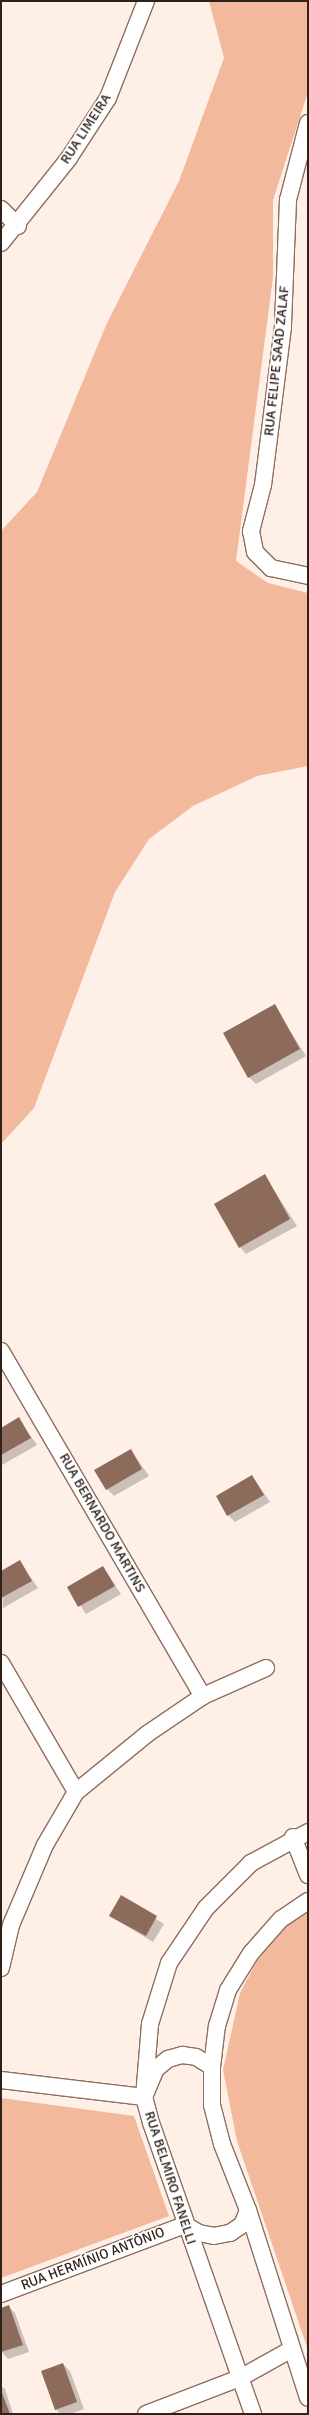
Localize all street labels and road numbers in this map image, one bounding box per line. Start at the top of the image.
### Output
street label: RUA LIMEIRA [57,91,115,167]
street label: RUA FELIPE SAAD ZALAF [261,285,293,437]
street label: RUA BERNARDO MARTINS [55,1450,149,1596]
street label: RUA BELMIRO FANELLI [140,2109,200,2247]
street label: RUA HERMÍNIO ANTÔNIO [19,2224,167,2294]

